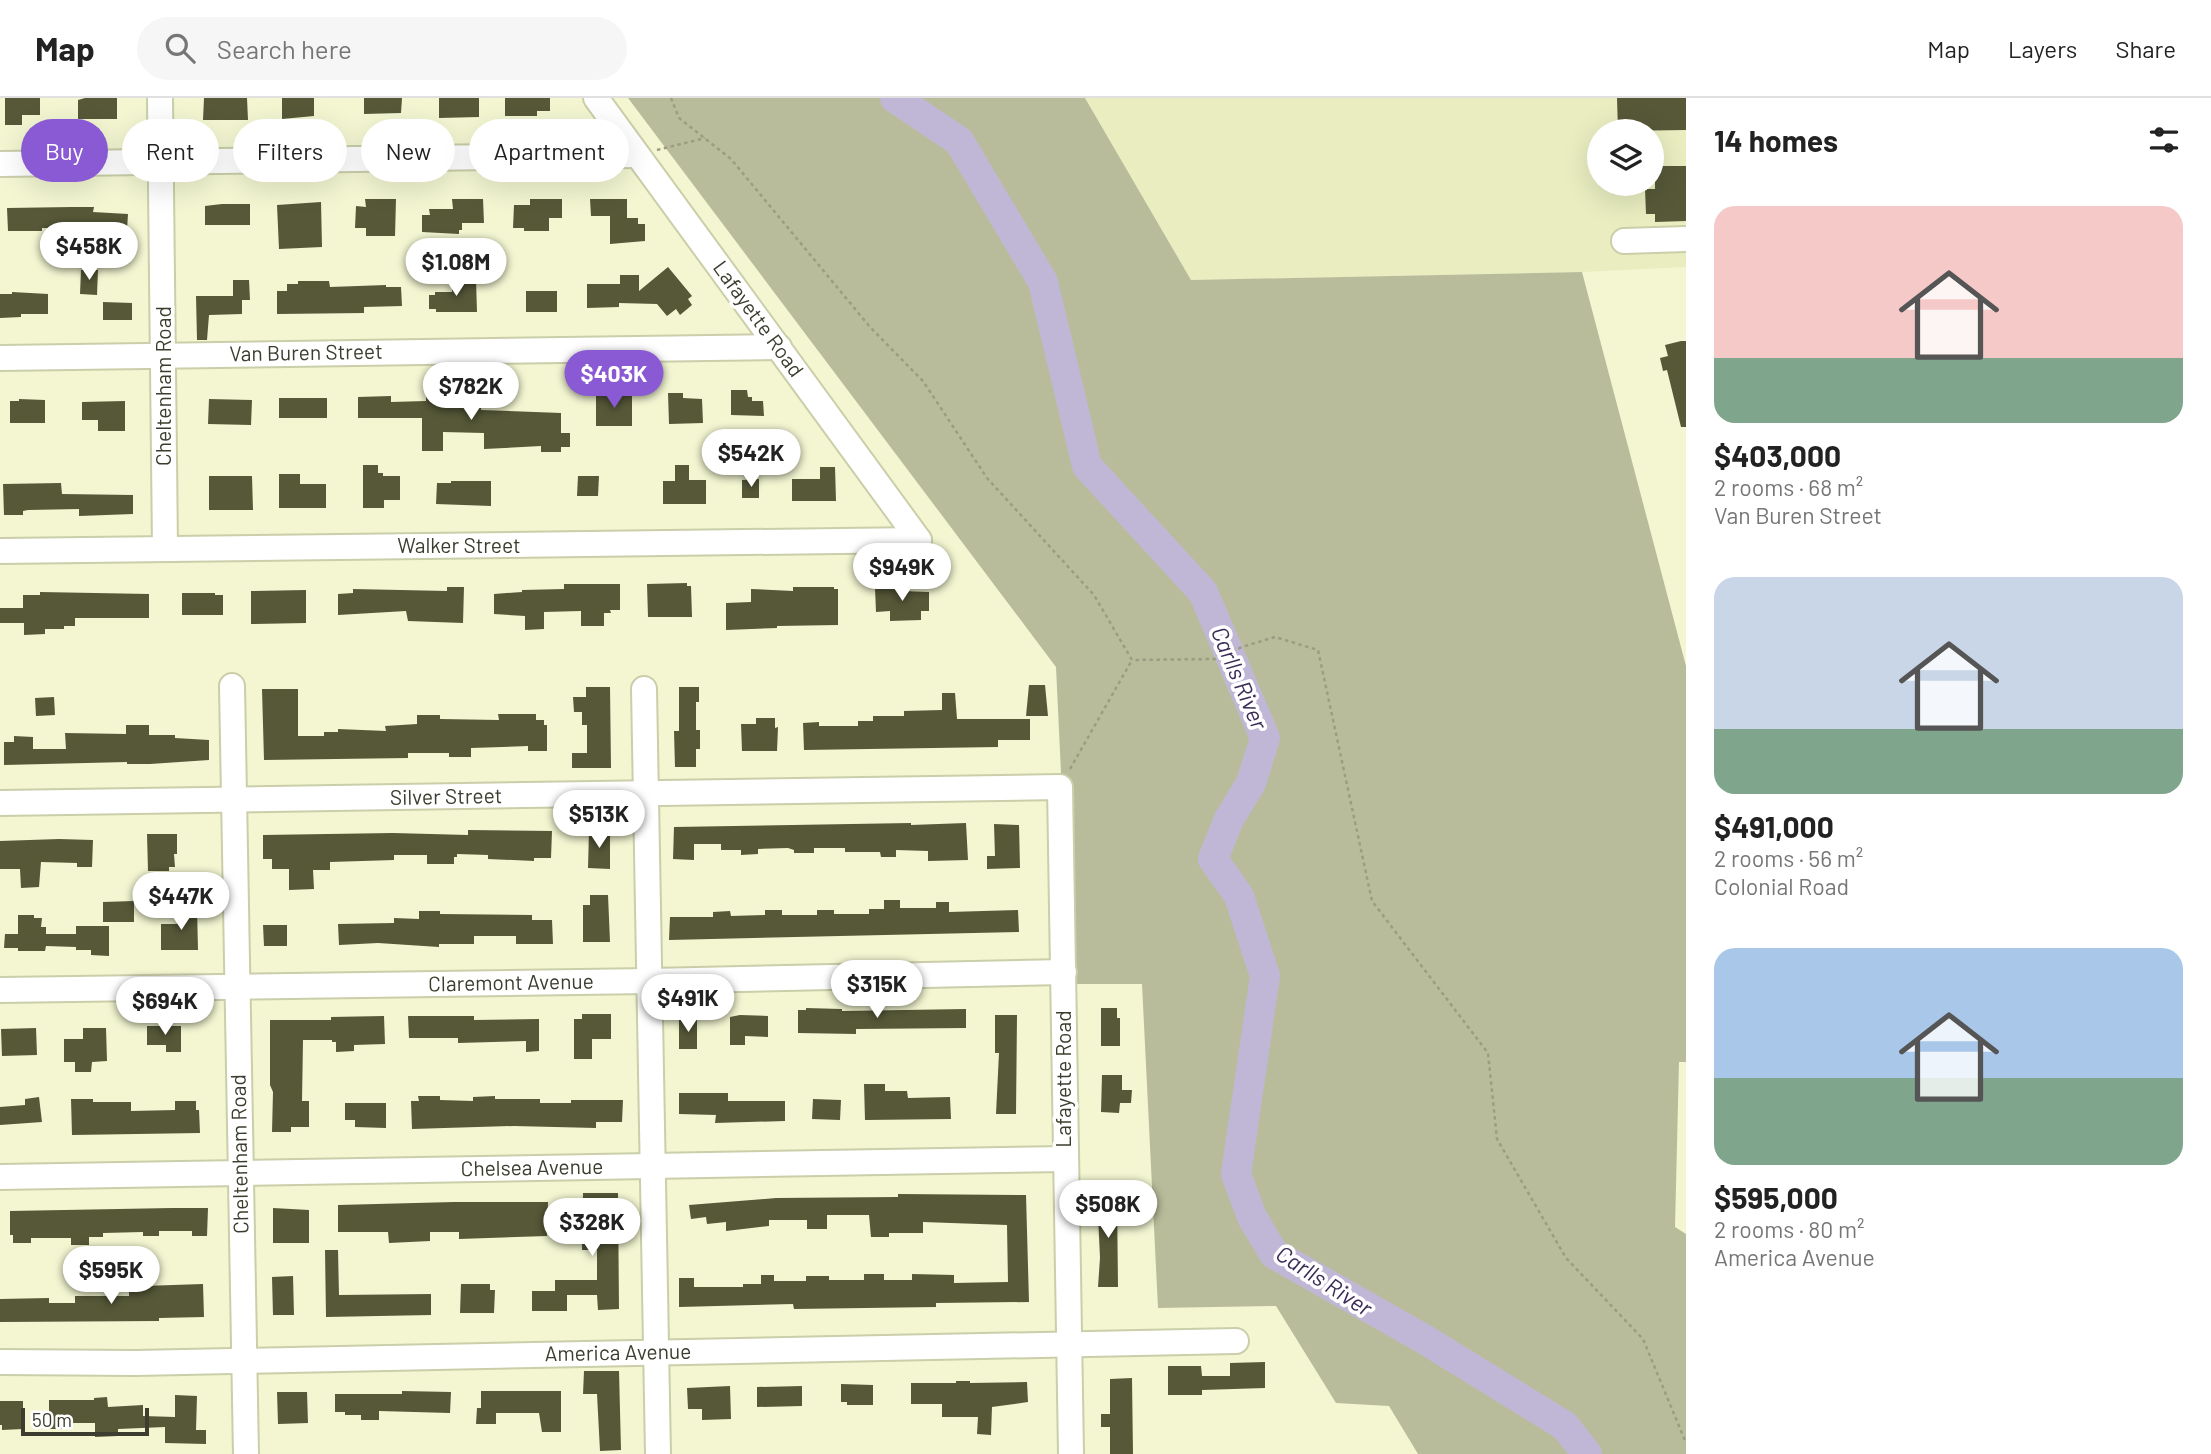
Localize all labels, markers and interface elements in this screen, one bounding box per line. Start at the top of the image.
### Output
search box [137,17,627,80]
text: Map [35,28,95,68]
icon: search [161,29,199,67]
text: Search here [217,33,352,64]
text: Map [1927,34,1970,63]
text: Layers [2008,34,2077,63]
text: Share [2115,34,2176,63]
chip: Buy [21,119,108,182]
chip: Rent [122,119,219,182]
chip: Filters [233,119,347,182]
chip: New [361,119,455,182]
chip: Apartment [469,119,629,182]
map controls [1587,119,1664,196]
button: layers [1587,119,1664,196]
icon: filters [2145,121,2183,159]
text: 14 homes [1714,122,1838,158]
pin: $458K [40,222,138,282]
text: $458K [56,231,122,259]
pin: $1.08M [399,238,513,298]
text: $1.08M [422,247,490,275]
icon: home [1886,252,2012,378]
street label: Lafayette Road [709,255,810,381]
street label: Cheltenham Road [150,306,175,466]
street label: Van Buren Street [229,338,383,365]
pin: $403K [565,350,663,410]
text: $403K [581,359,648,387]
pin: $782K [422,362,520,422]
text: $782K [439,371,503,399]
pin: $542K [702,430,800,489]
text: $403,000 [1714,437,1841,473]
text: $542K [718,438,784,466]
text: 2 rooms · 68 m² [1714,473,1863,501]
text: Van Buren Street [1714,501,1882,529]
street label: Walker Street [397,532,521,557]
pin: $949K [853,544,951,603]
text: $949K [869,552,935,580]
water label: Carlls River [1206,622,1274,734]
icon: home [1886,623,2012,749]
street label: Silver Street [390,782,502,809]
pin: $513K [550,790,648,850]
text: $513K [569,799,629,827]
text: $491,000 [1714,808,1834,844]
text: 2 rooms · 56 m² [1714,844,1863,872]
pin: $447K [132,872,230,932]
text: Colonial Road [1714,872,1849,900]
text: $447K [148,881,214,909]
pin: $315K [828,960,926,1020]
street label: Claremont Avenue [428,968,594,995]
text: $315K [847,969,907,997]
pin: $491K [639,974,737,1034]
pin: $694K [116,978,214,1037]
text: $491K [657,983,719,1011]
text: $694K [132,986,198,1014]
icon: home [1886,994,2012,1120]
street label: Lafayette Road [1050,1010,1075,1148]
street label: Cheltenham Road [225,1074,252,1234]
street label: Chelsea Avenue [460,1153,604,1180]
text: $595,000 [1714,1179,1838,1215]
pin: $508K [1059,1180,1157,1240]
text: $508K [1075,1189,1141,1217]
pin: $328K [543,1198,641,1258]
text: $328K [559,1207,625,1235]
text: 2 rooms · 80 m² [1714,1215,1864,1243]
water label: Carlls River [1271,1239,1378,1322]
text: America Avenue [1714,1243,1875,1271]
pin: $595K [62,1246,160,1306]
text: $595K [79,1255,143,1283]
street label: America Avenue [544,1338,692,1365]
scale bar [21,1405,149,1437]
text: 50 m [32,1408,72,1431]

